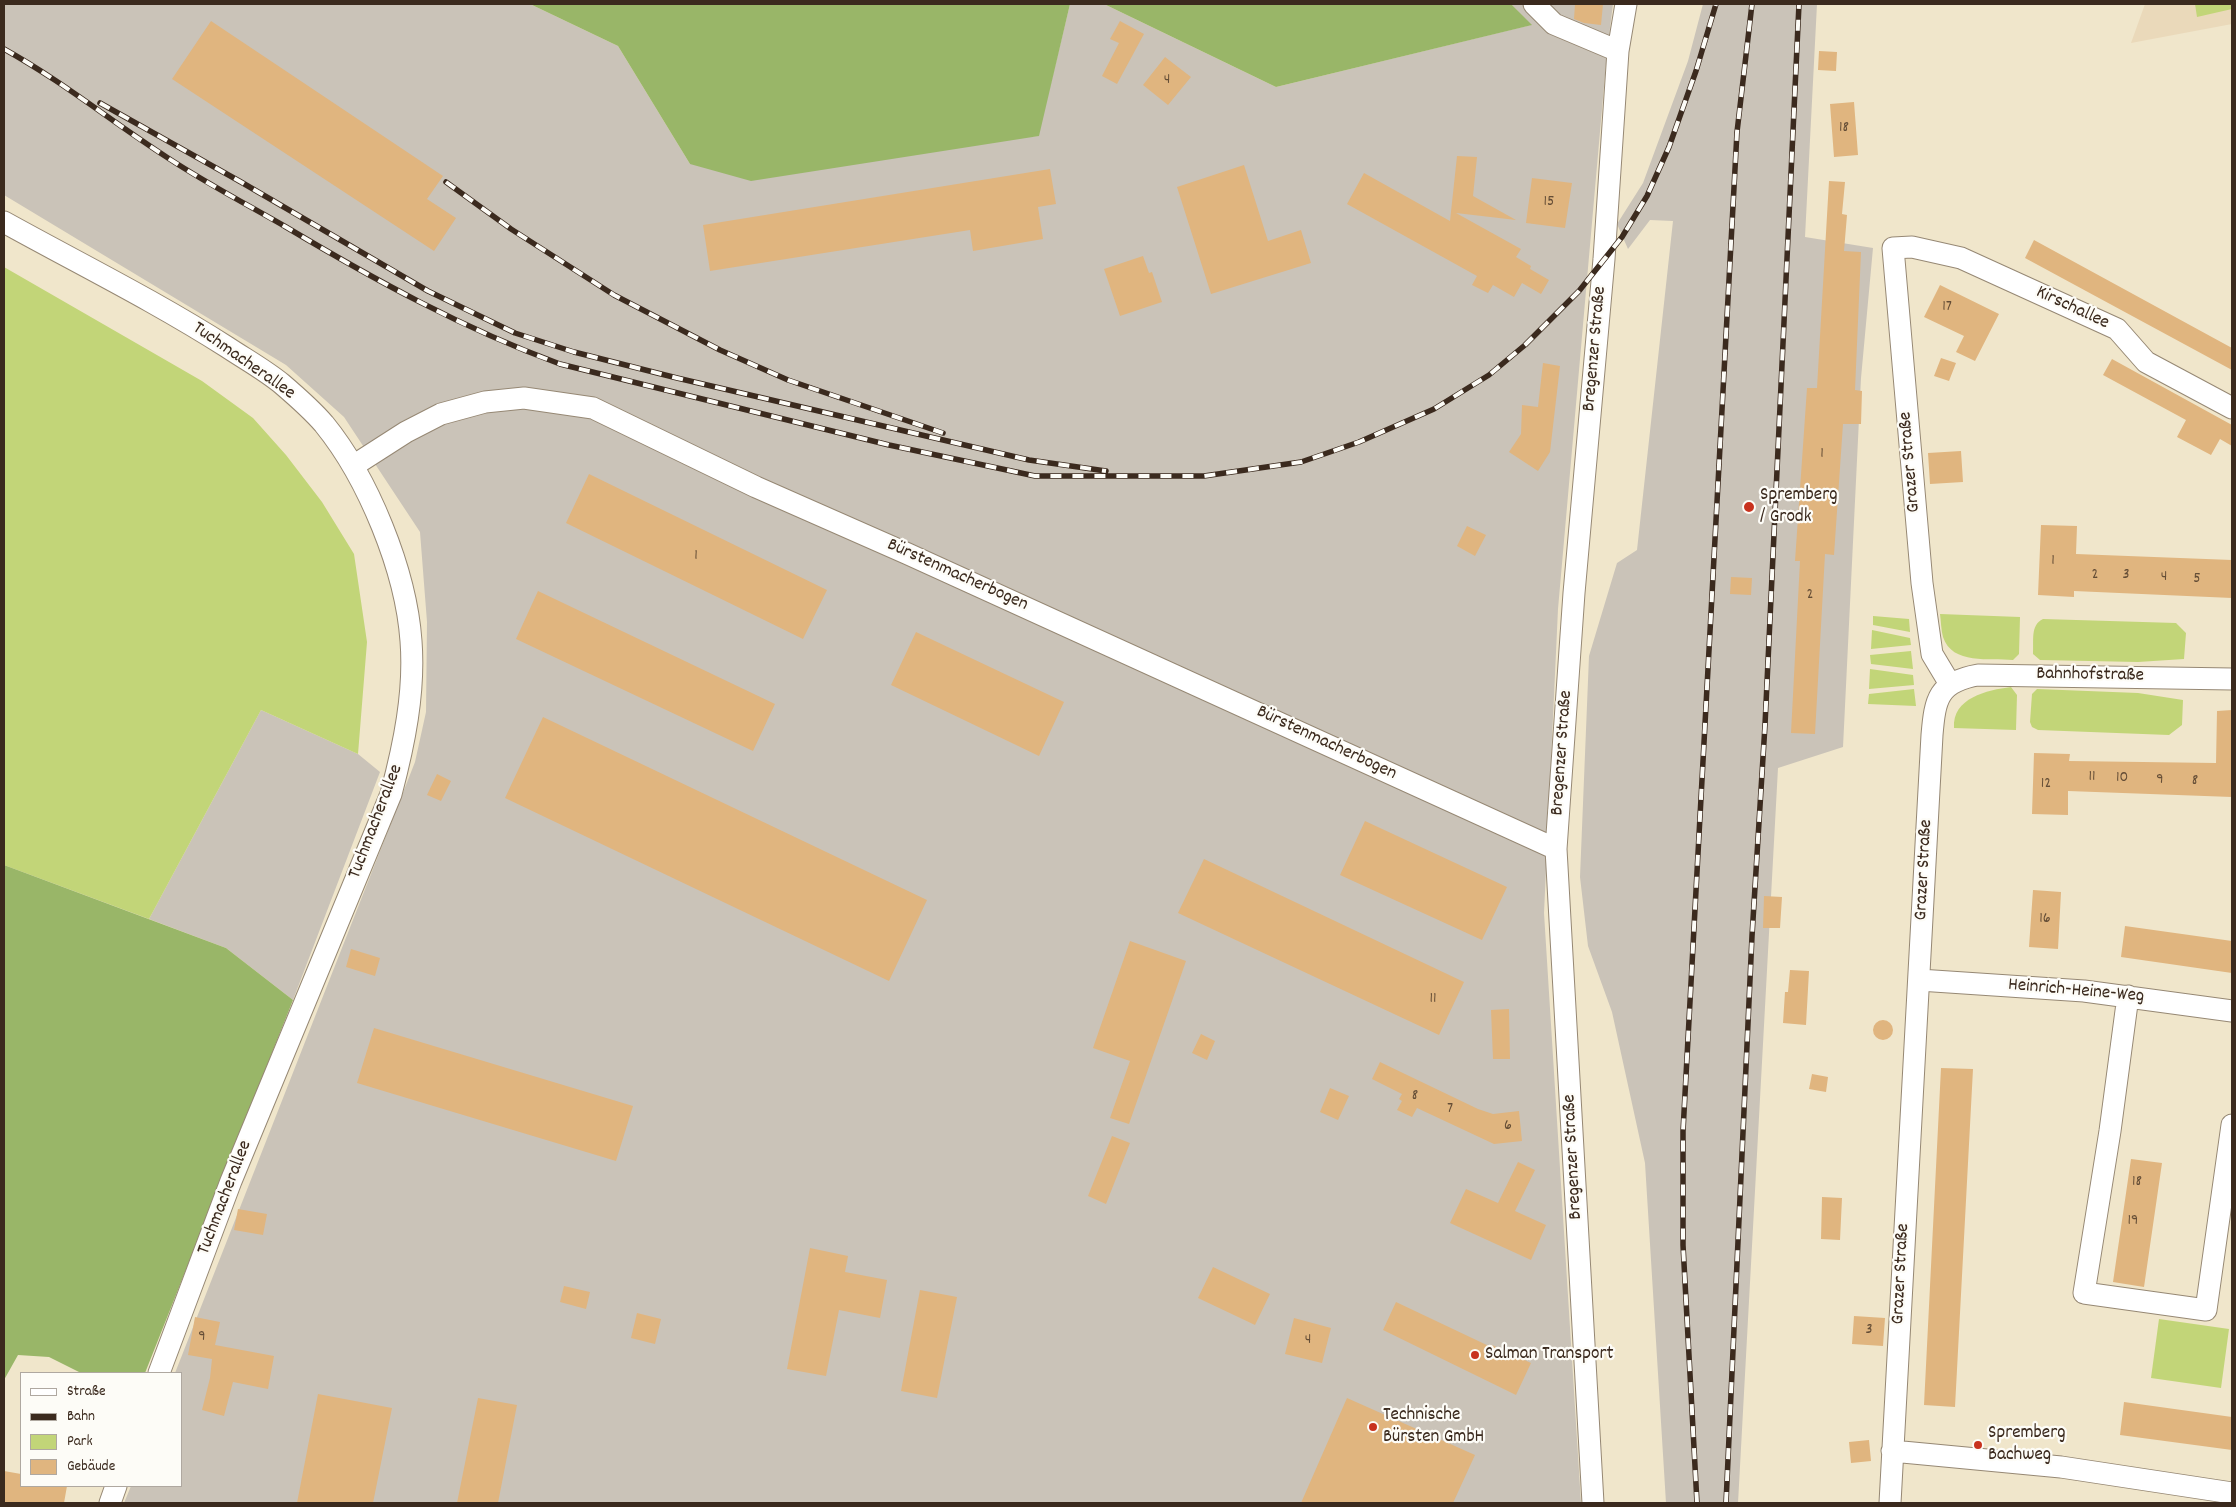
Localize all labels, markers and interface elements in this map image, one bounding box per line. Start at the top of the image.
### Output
house number: 4 [1164,71,1170,91]
house number: 18 [1839,119,1849,139]
house number: 15 [1544,193,1554,213]
street label: Kirschallee [2032,282,2112,336]
street label: Bregenzer Straße [1579,285,1613,413]
house number: 17 [1942,298,1952,318]
street label: Tuchmacherallee [187,318,299,406]
street label: Grazer Straße [1895,411,1927,513]
house number: 1 [1820,445,1824,465]
place label: Spremberg / Grodk [1760,485,1838,529]
marker: Spremberg / Grodk [1742,500,1756,514]
street label: Bürstenmacherbogen [883,535,1031,617]
house number: 1 [694,547,698,567]
house number: 1 [2051,552,2055,572]
house number: 2 [2092,566,2098,586]
house number: 3 [2122,566,2130,586]
house number: 4 [2161,568,2167,588]
house number: 5 [2193,570,2201,590]
house number: 2 [1807,586,1813,606]
street label: Bahnhofstraße [2036,664,2144,688]
street label: Bregenzer Straße [1547,690,1579,816]
street label: Bürstenmacherbogen [1252,701,1400,787]
street label: Tuchmacherallee [345,762,409,882]
house number: 11 [2088,768,2096,788]
house number: 10 [2116,769,2128,789]
house number: 9 [2156,771,2164,791]
house number: 8 [2192,772,2198,792]
house number: 12 [2041,775,2051,795]
street label: Grazer Straße [1911,819,1939,921]
house number: 16 [2039,910,2051,930]
street label: Heinrich-Heine-Weg [2007,975,2145,1009]
house number: 11 [1429,990,1437,1010]
house number: 8 [1412,1087,1418,1107]
street label: Bregenzer Straße [1559,1094,1589,1220]
house number: 7 [1447,1100,1453,1120]
house number: 6 [1504,1117,1512,1137]
street label: Tuchmacherallee [194,1138,258,1258]
house number: 18 [2132,1173,2142,1193]
house number: 19 [2128,1212,2138,1232]
street label: Grazer Straße [1888,1223,1916,1325]
house number: 3 [1865,1321,1873,1341]
house number: 9 [198,1328,206,1348]
house number: 4 [1305,1331,1311,1351]
place label: Salman Transport [1485,1344,1614,1366]
marker: Salman Transport [1469,1349,1481,1361]
legend [20,1372,182,1487]
text: Straße [67,1381,105,1403]
place label: Technische Bürsten GmbH [1383,1405,1484,1449]
text: Bahn [67,1406,95,1428]
marker: Technische Bürsten GmbH [1367,1421,1379,1433]
place label: Spremberg Bachweg [1988,1423,2066,1467]
text: Park [67,1431,93,1453]
marker: Spremberg Bachweg [1972,1439,1984,1451]
text: Gebäude [67,1456,115,1478]

